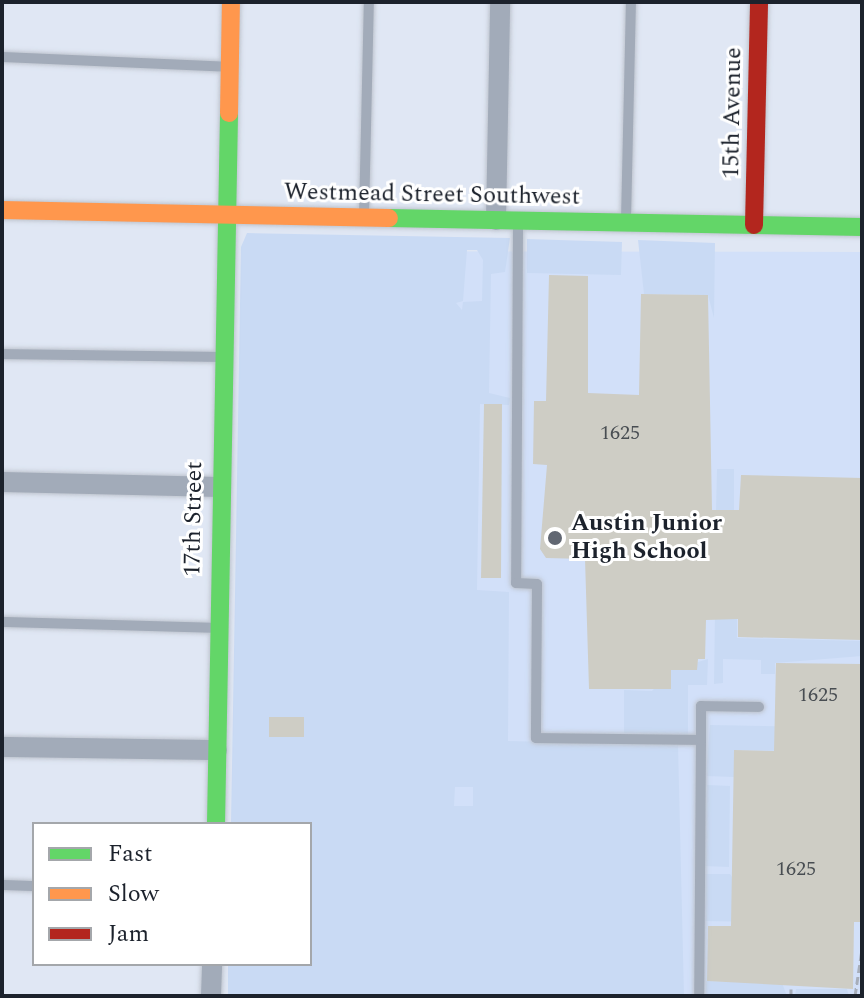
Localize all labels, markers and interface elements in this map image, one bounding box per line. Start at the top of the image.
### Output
street label: 15th Avenue [717,47,749,179]
street label: Westmead Street Southwest [284,178,580,212]
house number: 1625 [600,421,640,445]
street label: 17th Street [179,461,209,577]
place label: Austin Junior High School [571,510,722,566]
marker: Austin Junior High School [546,529,564,547]
house number: 1625 [798,683,838,707]
legend [32,822,312,966]
text: Fast [108,836,153,872]
house number: 1625 [776,857,816,881]
text: Slow [108,876,159,912]
text: Jam [108,916,149,952]

